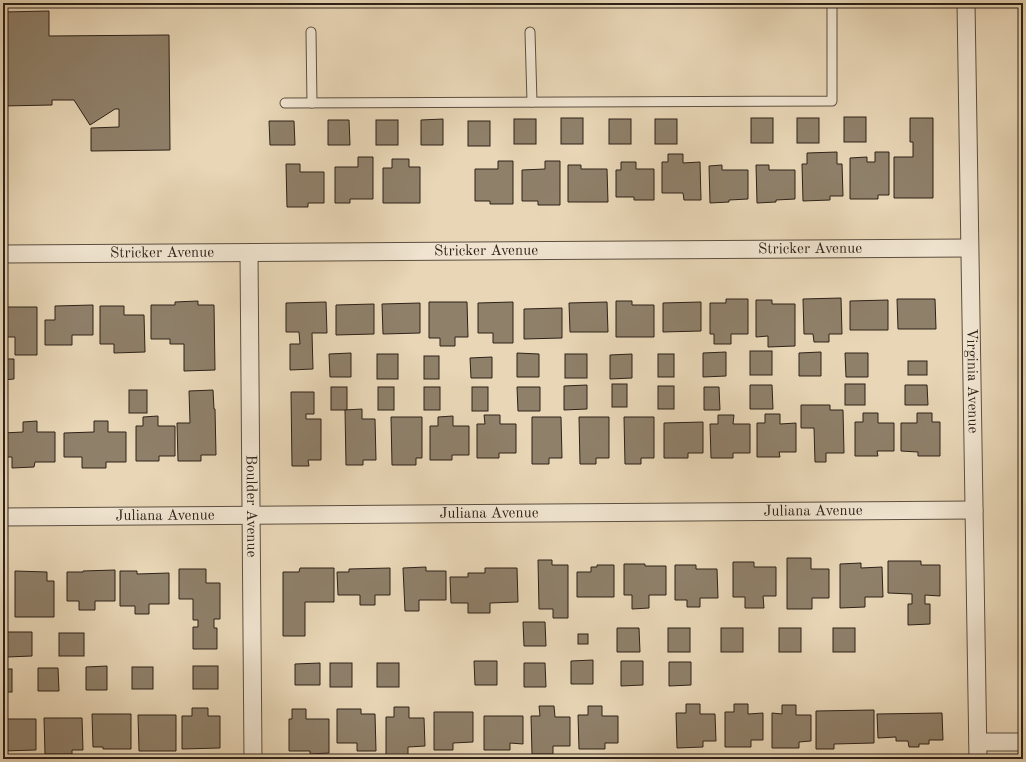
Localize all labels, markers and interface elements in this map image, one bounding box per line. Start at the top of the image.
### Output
street label: Stricker Avenue [758,241,862,257]
street label: Stricker Avenue [434,243,538,259]
street label: Stricker Avenue [110,245,214,261]
street label: Virginia Avenue [964,328,980,434]
street label: Boulder Avenue [243,455,259,557]
street label: Juliana Avenue [763,503,863,519]
street label: Juliana Avenue [439,506,539,521]
street label: Juliana Avenue [115,508,215,524]

